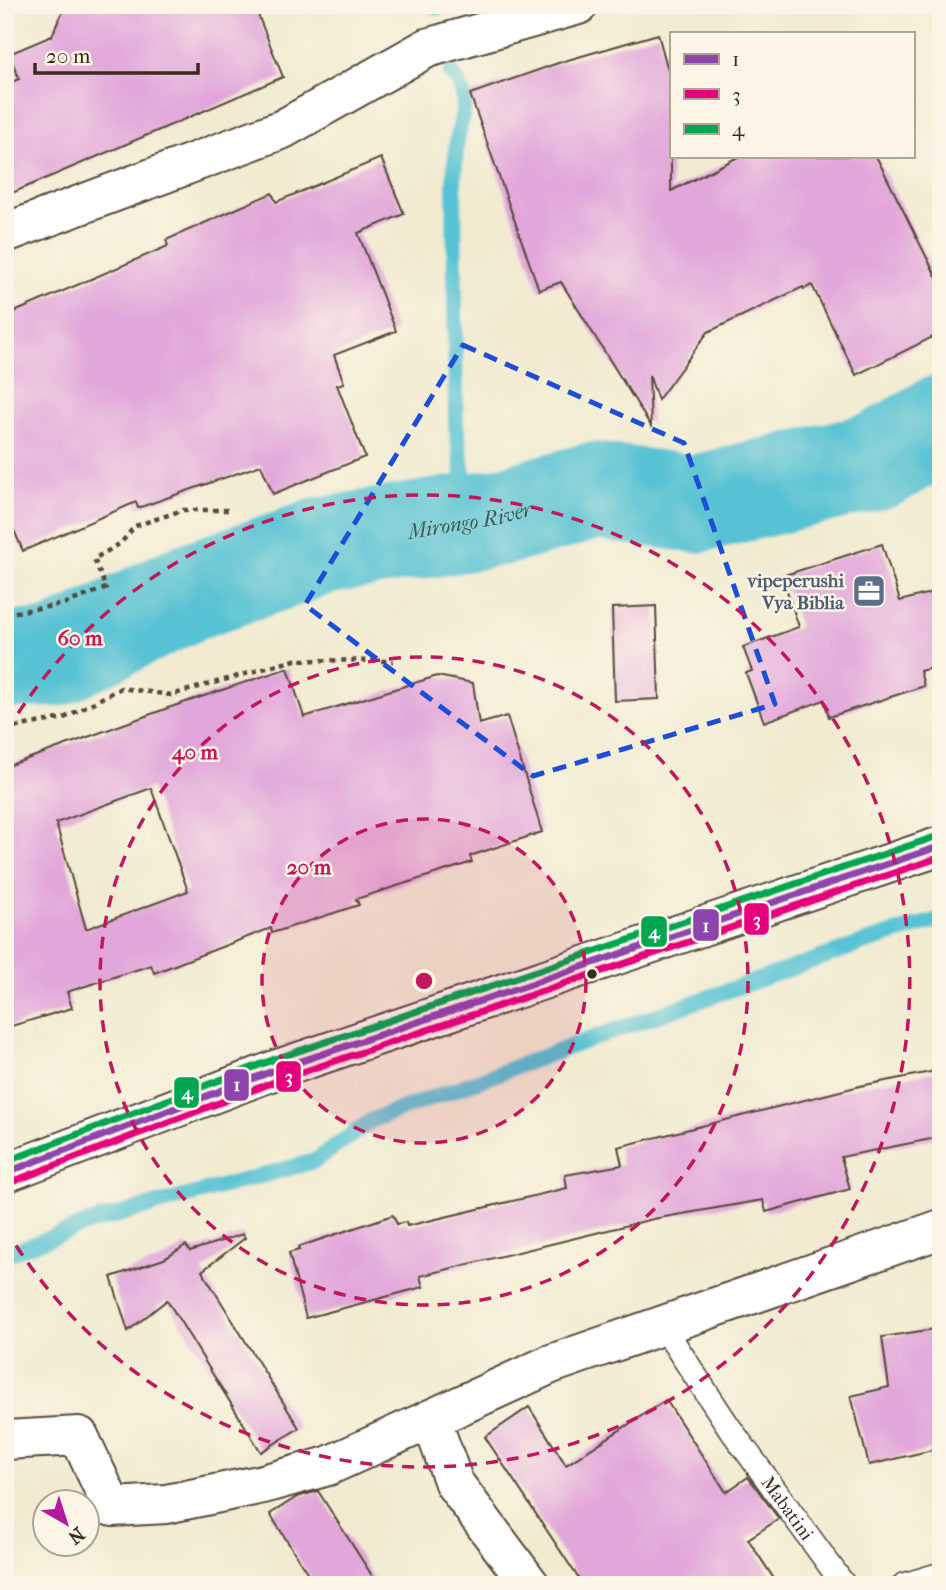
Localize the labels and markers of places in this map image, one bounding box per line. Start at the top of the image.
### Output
place label: vipeperushi Vya Biblia [746,570,845,614]
office icon: vipeperushi Vya Biblia [850,572,888,610]
unlabelled marker [585,967,599,981]
centre of rings [412,969,436,993]

